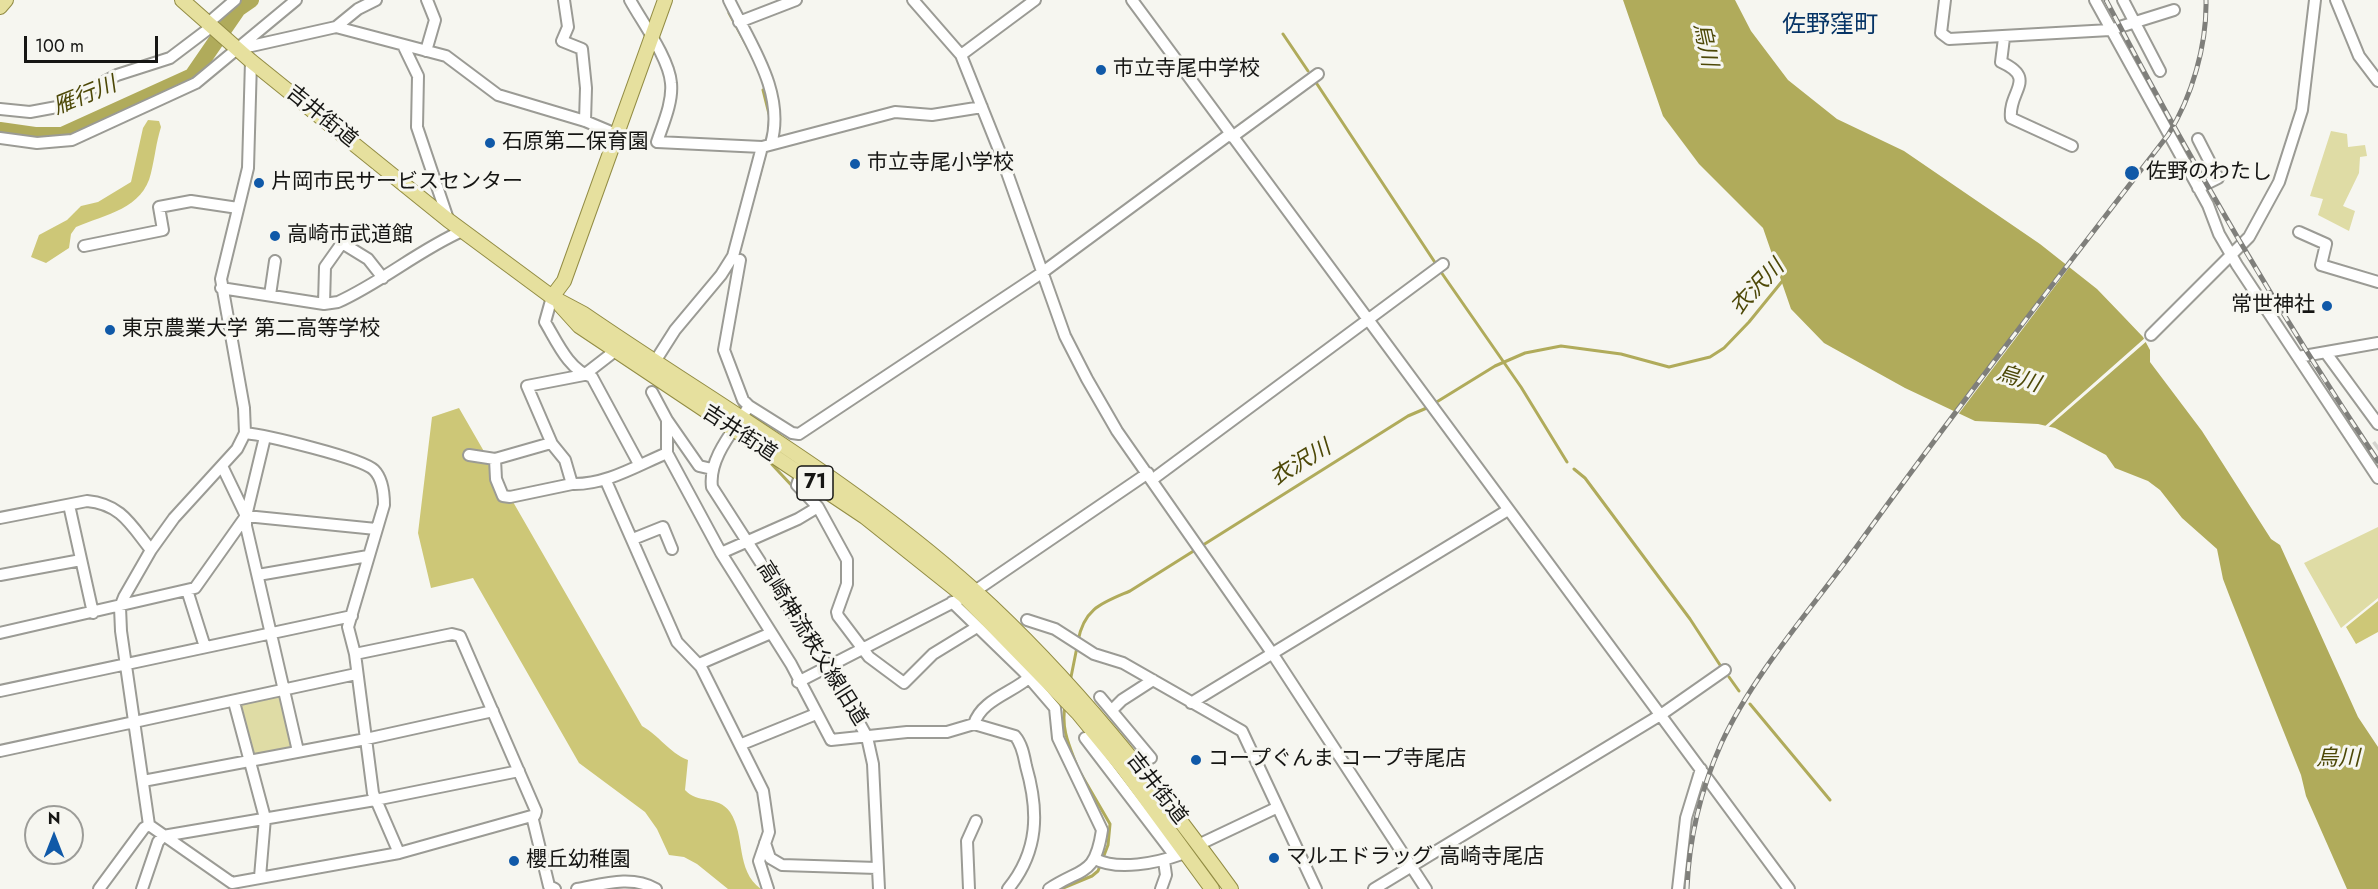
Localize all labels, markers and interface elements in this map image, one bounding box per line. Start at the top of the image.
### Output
district label: 佐野窪町 [1782,12,1878,40]
water label: 烏川 [1687,21,1721,69]
scale bar [27,24,160,62]
text: 100 m [35,33,84,59]
place label: 市立寺尾中学校 [1113,57,1260,83]
marker: 市立寺尾中学校 [1094,63,1108,77]
water label: 雁行川 [49,72,121,122]
street label: 吉井街道 [280,81,362,153]
place label: 石原第二保育園 [502,130,649,156]
marker: 石原第二保育園 [483,136,497,150]
place label: 市立寺尾小学校 [867,151,1014,177]
marker: 市立寺尾小学校 [848,157,862,171]
place label: 佐野のわたし [2146,160,2272,186]
marker: 佐野のわたし [2123,164,2141,182]
place label: 片岡市民サービスセンター [271,170,523,196]
marker: 片岡市民サービスセンター [252,176,266,190]
place label: 高崎市武道館 [287,223,413,249]
marker: 高崎市武道館 [268,229,282,243]
water label: 衣沢川 [1726,255,1790,321]
place label: 常世神社 [2231,293,2315,319]
marker: 常世神社 [2320,299,2334,313]
place label: 東京農業大学 第二高等学校 [122,317,380,343]
marker: 東京農業大学 第二高等学校 [103,323,117,337]
water label: 烏川 [1993,361,2043,399]
street label: 吉井街道 [697,401,781,467]
water label: 衣沢川 [1266,436,1336,492]
road number: 71 [797,466,833,500]
street label: 高崎神流秩父線旧道 [750,557,872,731]
place label: コープぐんま コープ寺尾店 [1208,747,1466,773]
water label: 烏川 [2316,747,2360,773]
street label: 吉井街道 [1120,748,1192,830]
marker: コープぐんま コープ寺尾店 [1189,753,1203,767]
north arrow [24,805,84,865]
text: N [48,807,60,830]
place label: マルエドラッグ 高崎寺尾店 [1286,845,1544,871]
place label: 櫻丘幼稚園 [526,848,631,874]
marker: マルエドラッグ 高崎寺尾店 [1267,851,1281,865]
marker: 櫻丘幼稚園 [507,854,521,868]

